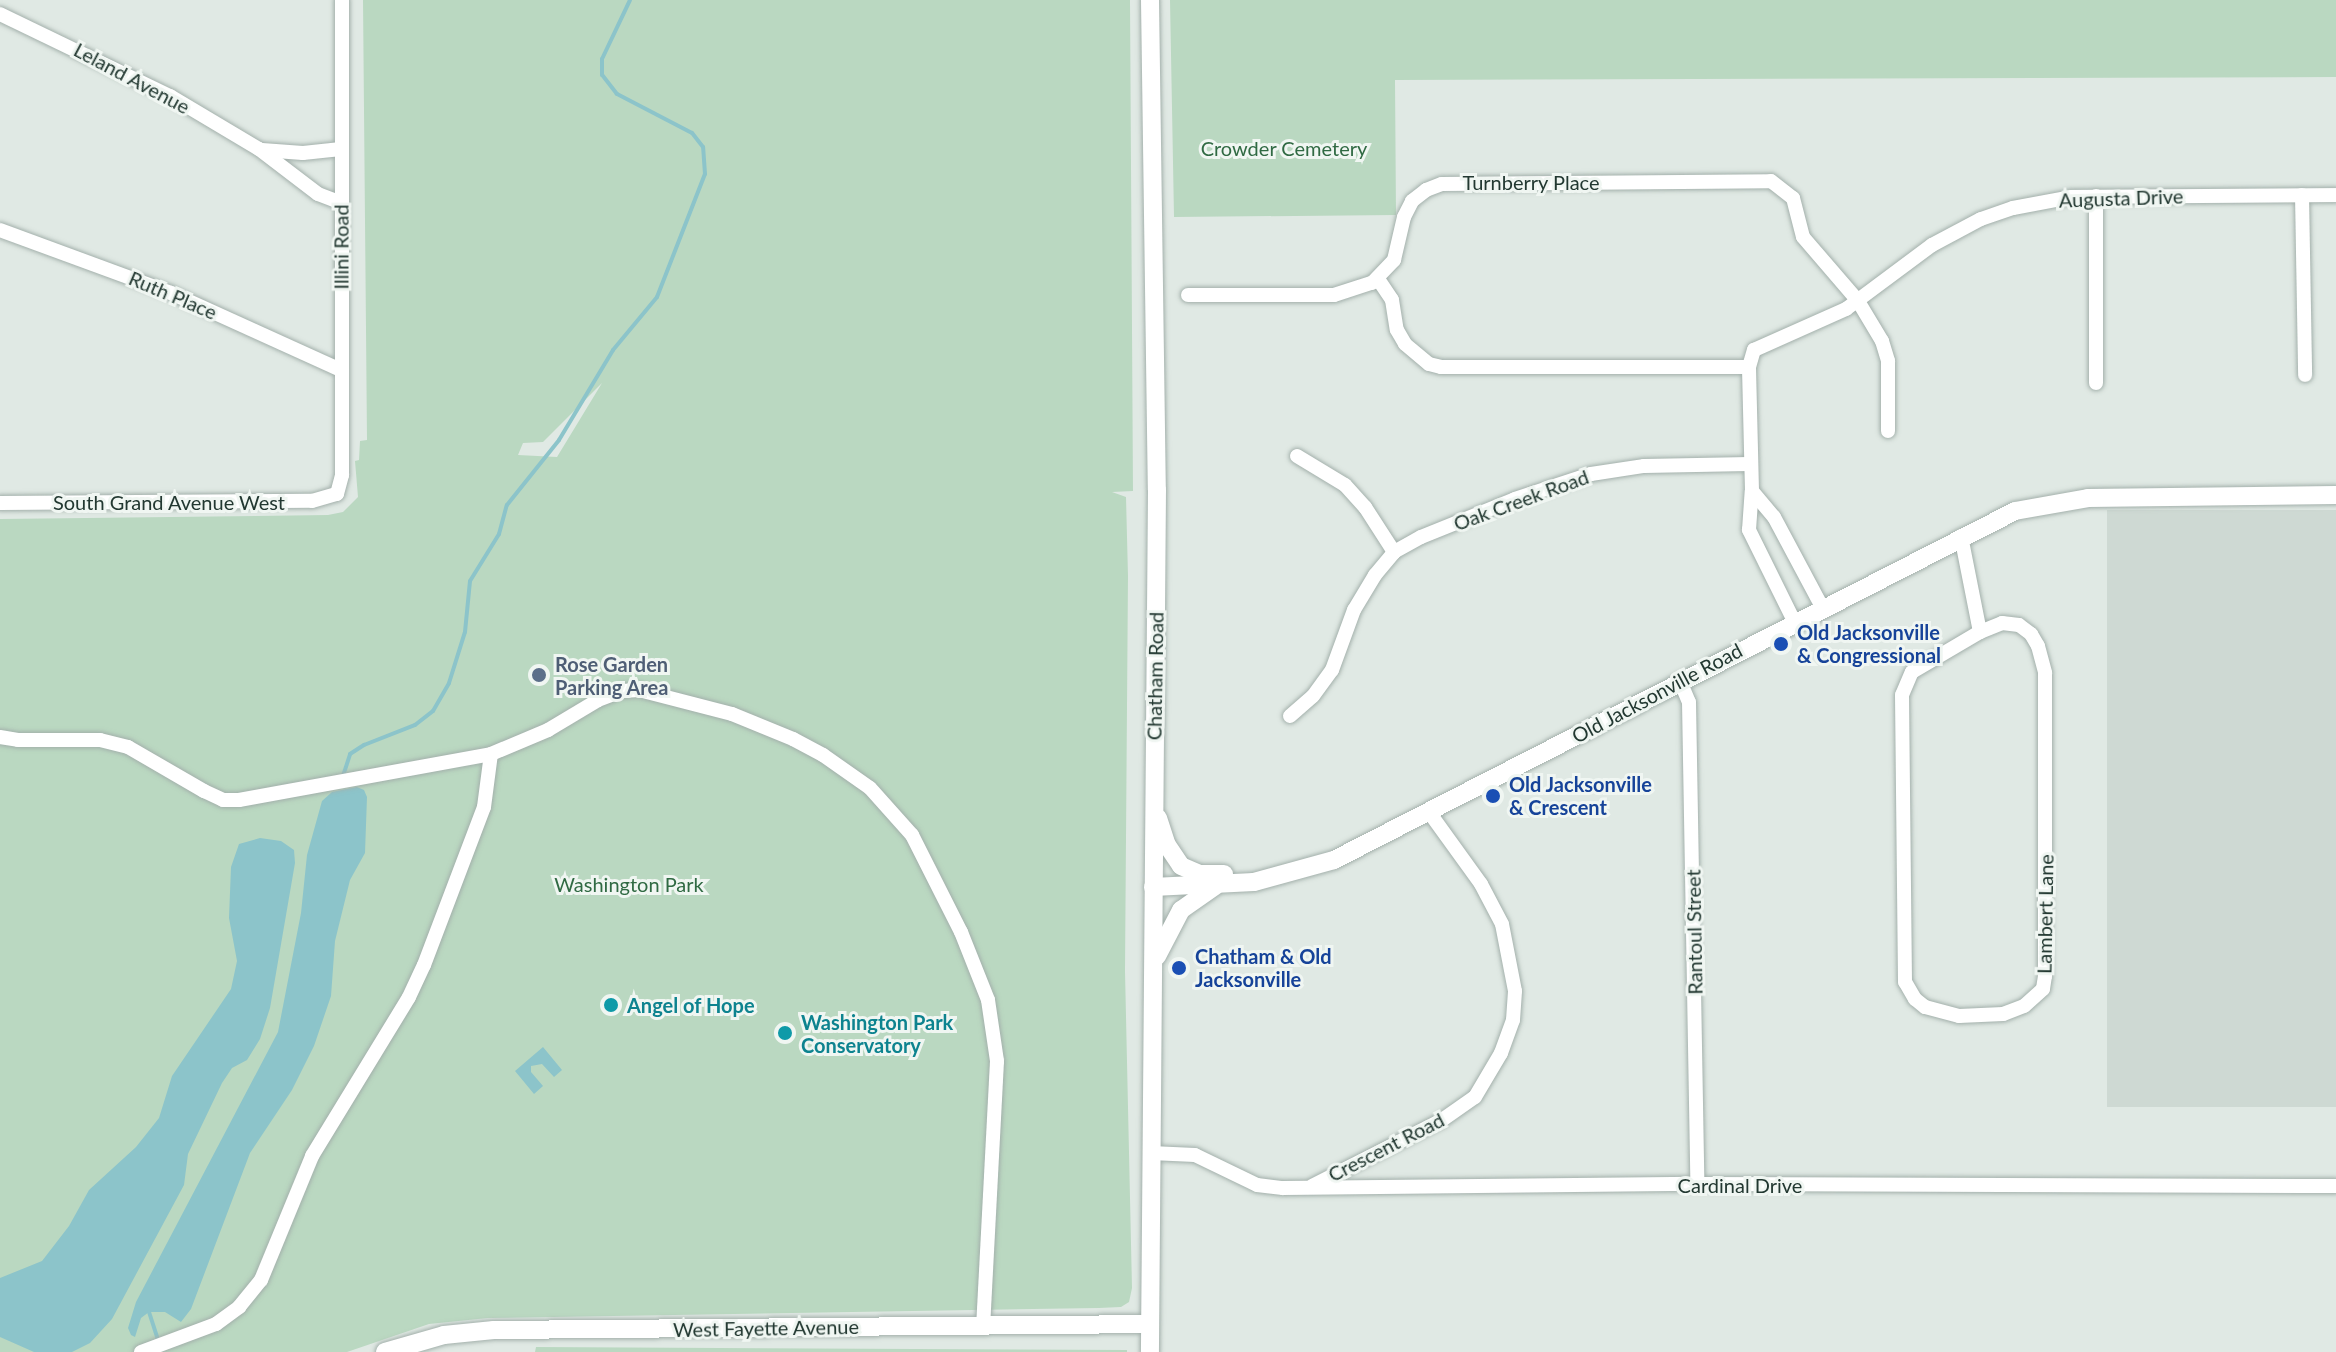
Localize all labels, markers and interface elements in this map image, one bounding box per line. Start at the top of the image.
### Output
street label: Leland Avenue [70,37,194,119]
park label: Crowder Cemetery [1200,136,1368,160]
street label: Turnberry Place [1462,170,1600,194]
street label: Augusta Drive [2058,184,2184,212]
street label: Illini Road [329,204,353,290]
street label: Ruth Place [125,266,221,324]
street label: Oak Creek Road [1450,464,1592,536]
street label: South Grand Avenue West [52,490,286,514]
street label: Chatham Road [1142,612,1168,740]
place label: Old Jacksonville & Congressional [1797,620,1941,667]
marker: Old Jacksonville & Congressional [1772,635,1790,653]
street label: Old Jacksonville Road [1567,638,1747,748]
place label: Rose Garden Parking Area [555,652,669,699]
marker: Rose Garden Parking Area [530,666,548,684]
place label: Old Jacksonville & Crescent [1509,772,1652,819]
marker: Old Jacksonville & Crescent [1484,787,1502,805]
street label: Lambert Lane [2032,854,2058,974]
street label: Rantoul Street [1681,869,1707,995]
park label: Washington Park [554,872,704,896]
place label: Chatham & Old Jacksonville [1195,944,1332,991]
marker: Chatham & Old Jacksonville [1170,959,1188,977]
place label: Angel of Hope [627,993,755,1017]
marker: Angel of Hope [602,996,620,1014]
place label: Washington Park Conservatory [801,1010,953,1057]
marker: Washington Park Conservatory [776,1024,794,1042]
street label: Crescent Road [1324,1107,1448,1187]
street label: Cardinal Drive [1678,1173,1802,1197]
street label: West Fayette Avenue [672,1314,860,1342]

